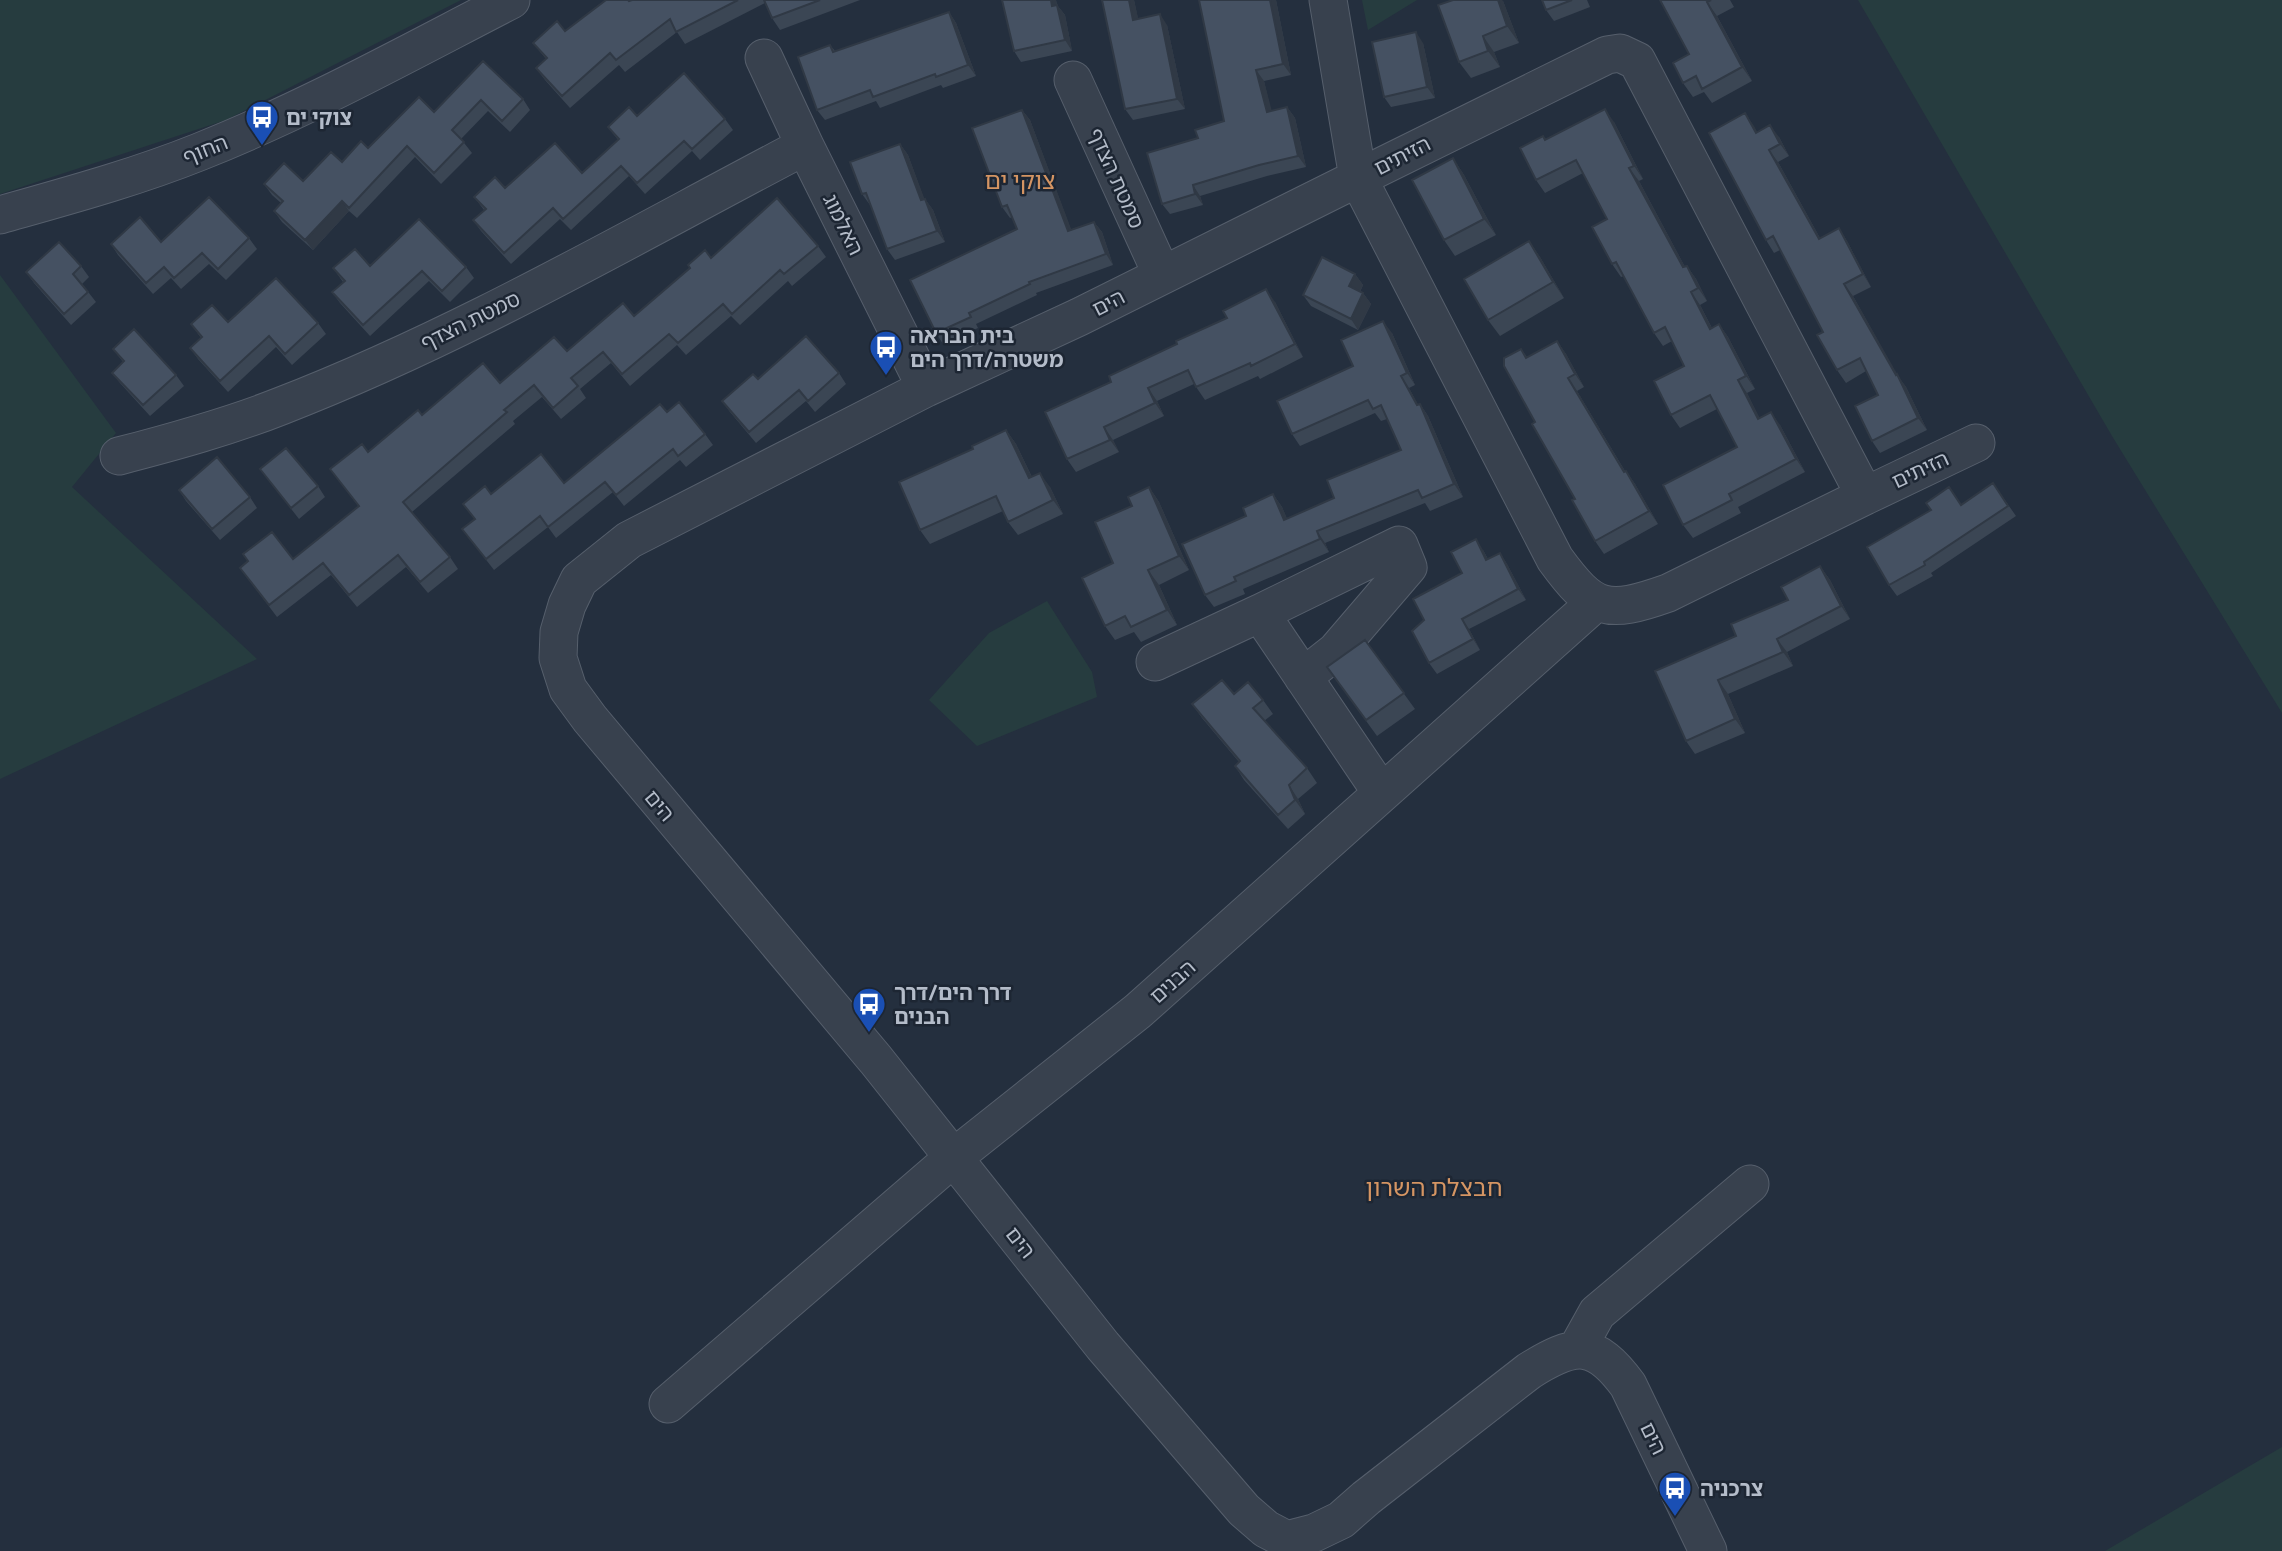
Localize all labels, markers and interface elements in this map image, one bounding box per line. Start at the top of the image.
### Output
bus stop icon: צוקי ים [243,98,281,147]
place label: צוקי ים [286,101,352,133]
street label: סמטת הצדף [1081,122,1153,234]
street label: החוף [177,125,233,173]
street label: הזיתים [1368,127,1436,183]
district label: צוקי ים [985,162,1055,198]
street label: האלמוג [815,188,873,260]
street label: הים [1086,280,1130,324]
street label: סמטת הצדף [415,282,525,358]
place label: בית הבראה משטרה/דרך הים [910,319,1064,375]
bus stop icon: בית הבראה משטרה/דרך הים [867,328,905,377]
street label: הזיתים [1886,442,1954,496]
street label: הים [637,782,683,828]
street label: הבנים [1142,951,1202,1011]
place label: דרך הים/דרך הבנים [894,976,1011,1032]
bus stop icon: דרך הים/דרך הבנים [850,985,888,1034]
district label: חבצלת השרון [1365,1169,1503,1205]
street label: הים [998,1219,1044,1265]
street label: הים [1632,1416,1676,1460]
bus stop icon: צרכניה [1656,1469,1694,1518]
place label: צרכניה [1700,1472,1763,1504]

